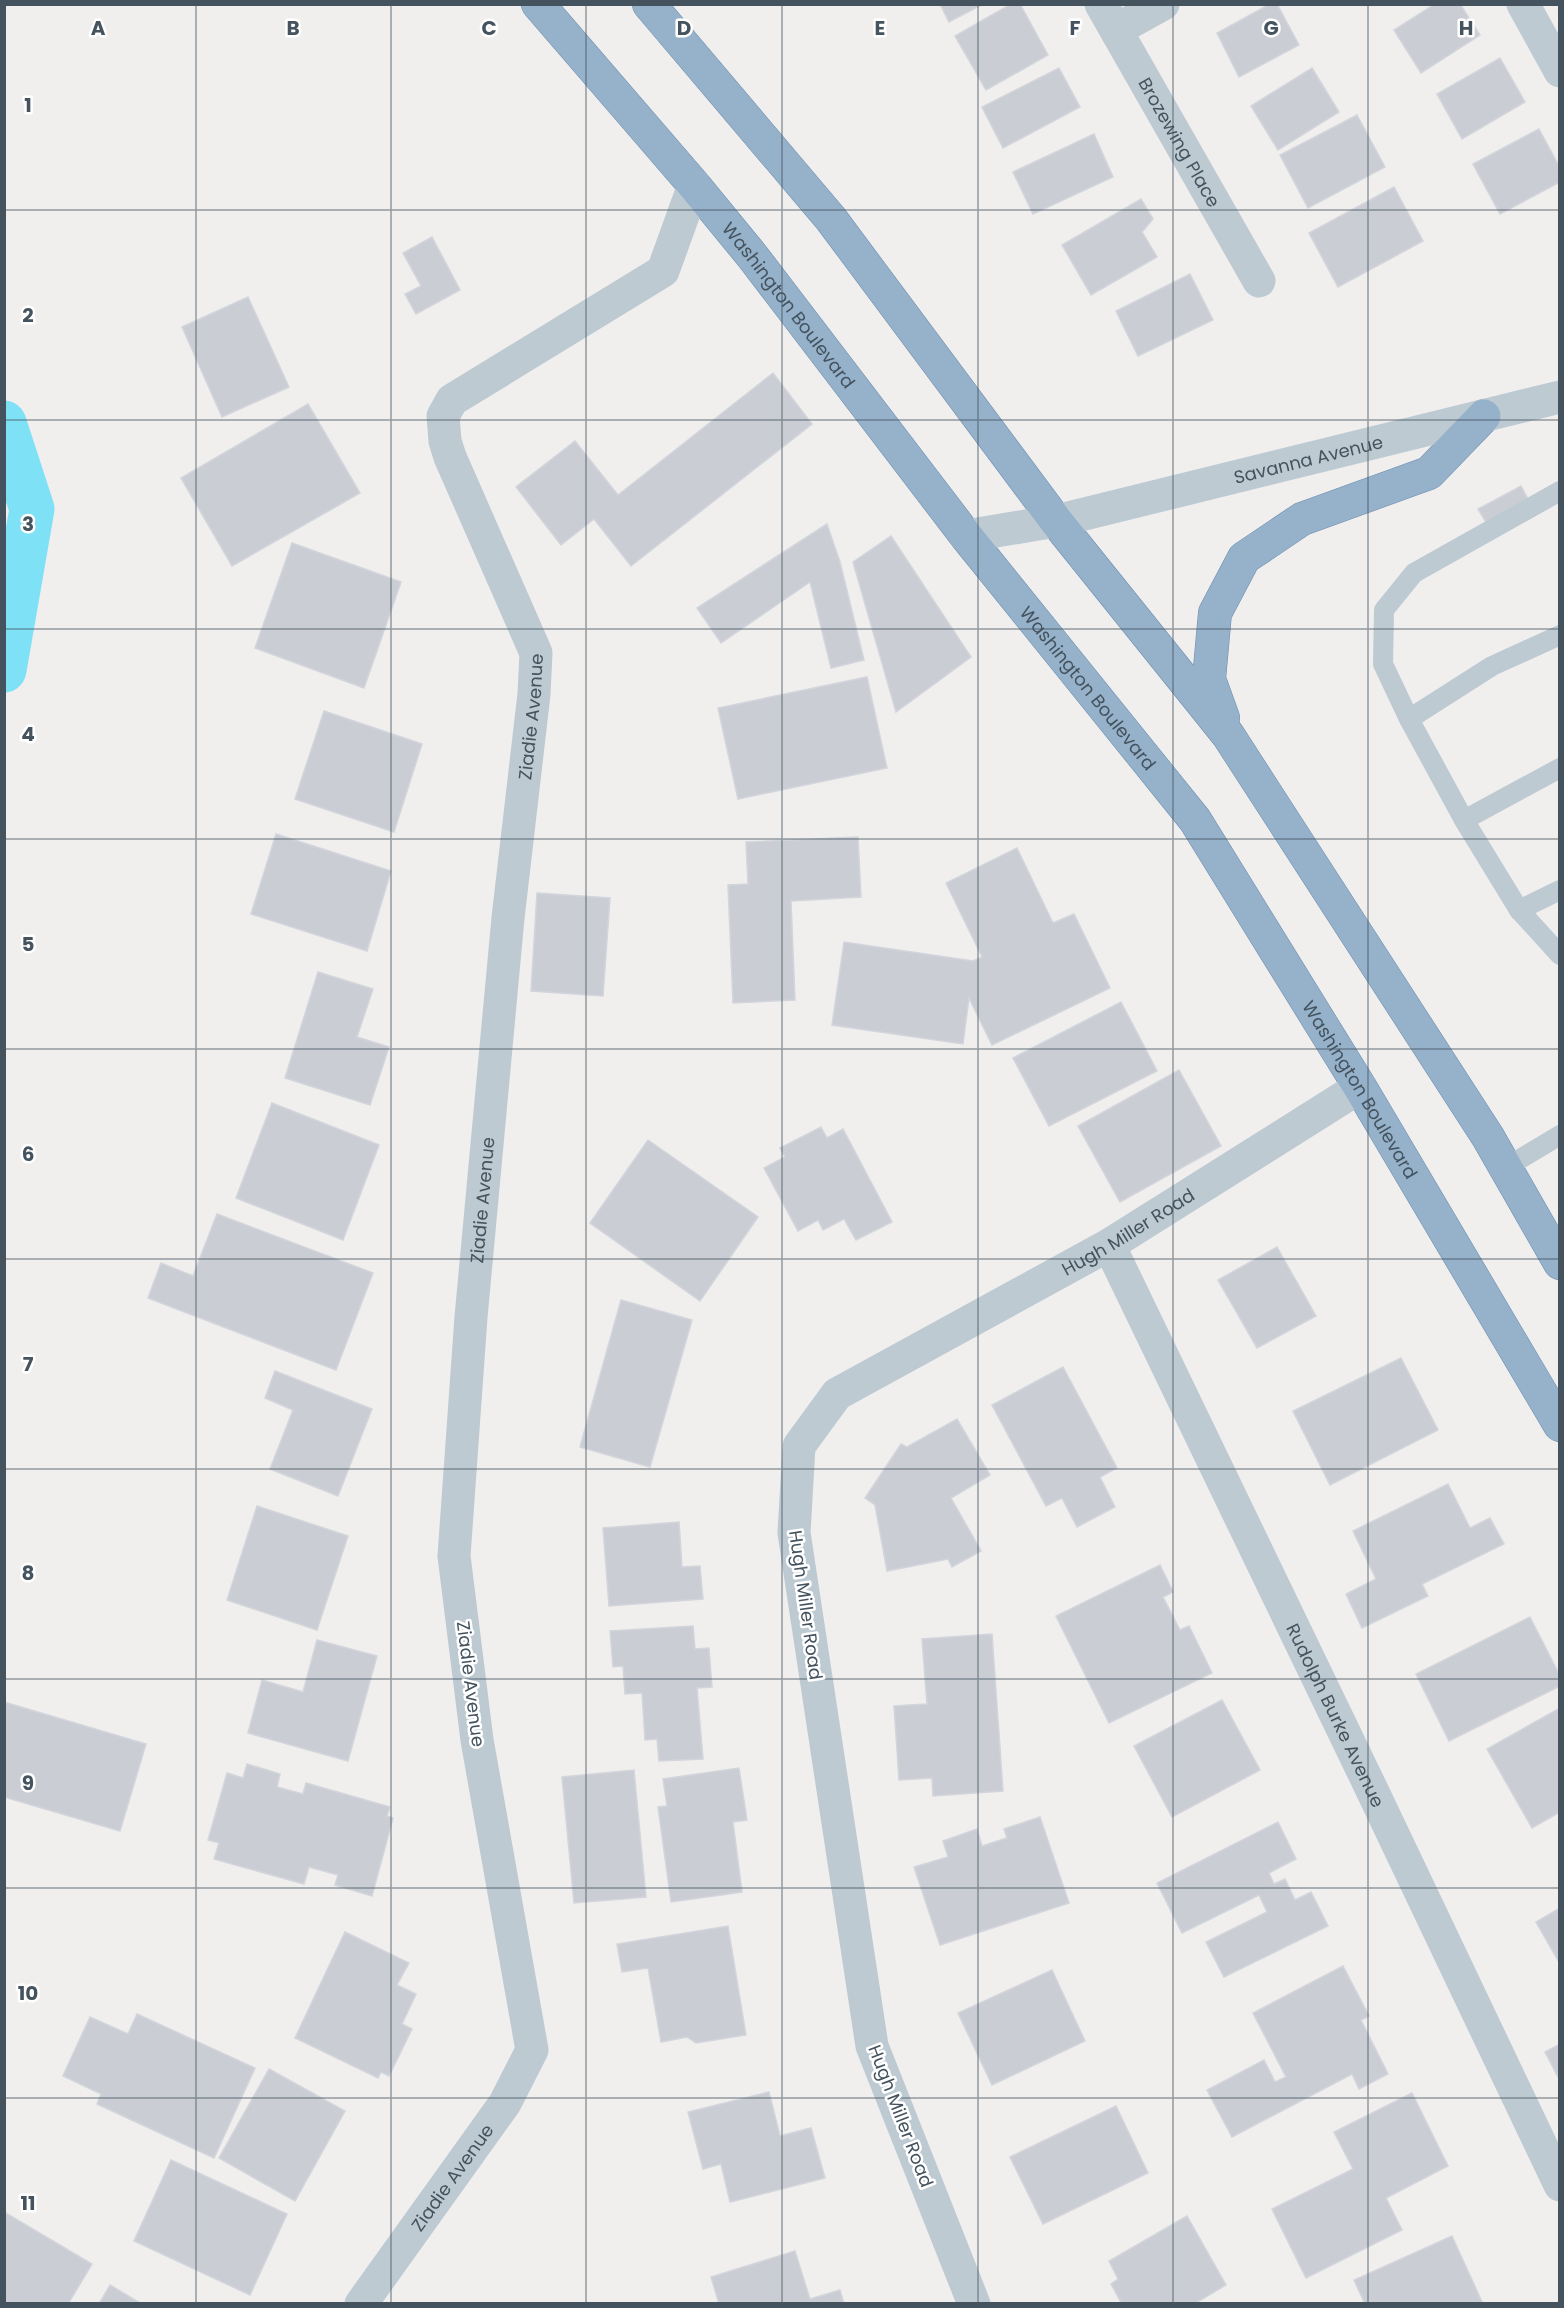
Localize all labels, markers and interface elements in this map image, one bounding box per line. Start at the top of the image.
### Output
text: A [91,14,106,42]
text: B [286,14,300,42]
text: C [481,14,497,42]
text: D [677,14,691,42]
text: E [875,14,885,42]
text: F [1070,14,1081,42]
text: G [1263,14,1279,42]
text: H [1459,14,1473,42]
street label: Brozewing Place [1133,73,1227,212]
text: 1 [24,91,32,119]
street label: Washington Boulevard [717,217,861,393]
text: 2 [22,301,34,329]
street label: Savanna Avenue [1231,429,1385,489]
text: 3 [22,510,34,538]
street label: Washington Boulevard [1015,600,1162,775]
street label: Ziadie Avenue [512,653,548,781]
text: 4 [21,720,35,748]
text: 5 [22,930,35,958]
street label: Washington Boulevard [1297,996,1424,1183]
street label: Ziadie Avenue [464,1136,500,1264]
text: 6 [22,1140,34,1168]
street label: Hugh Miller Road [1057,1182,1199,1281]
text: 7 [23,1350,34,1378]
street label: Hugh Miller Road [783,1529,829,1681]
text: 8 [22,1559,34,1587]
street label: Rudolph Burke Avenue [1281,1619,1391,1811]
street label: Ziadie Avenue [451,1620,491,1748]
text: 9 [22,1769,34,1797]
text: 10 [18,1979,38,2007]
street label: Hugh Miller Road [862,2041,940,2191]
street label: Ziadie Avenue [405,2118,499,2236]
text: 11 [20,2189,36,2217]

